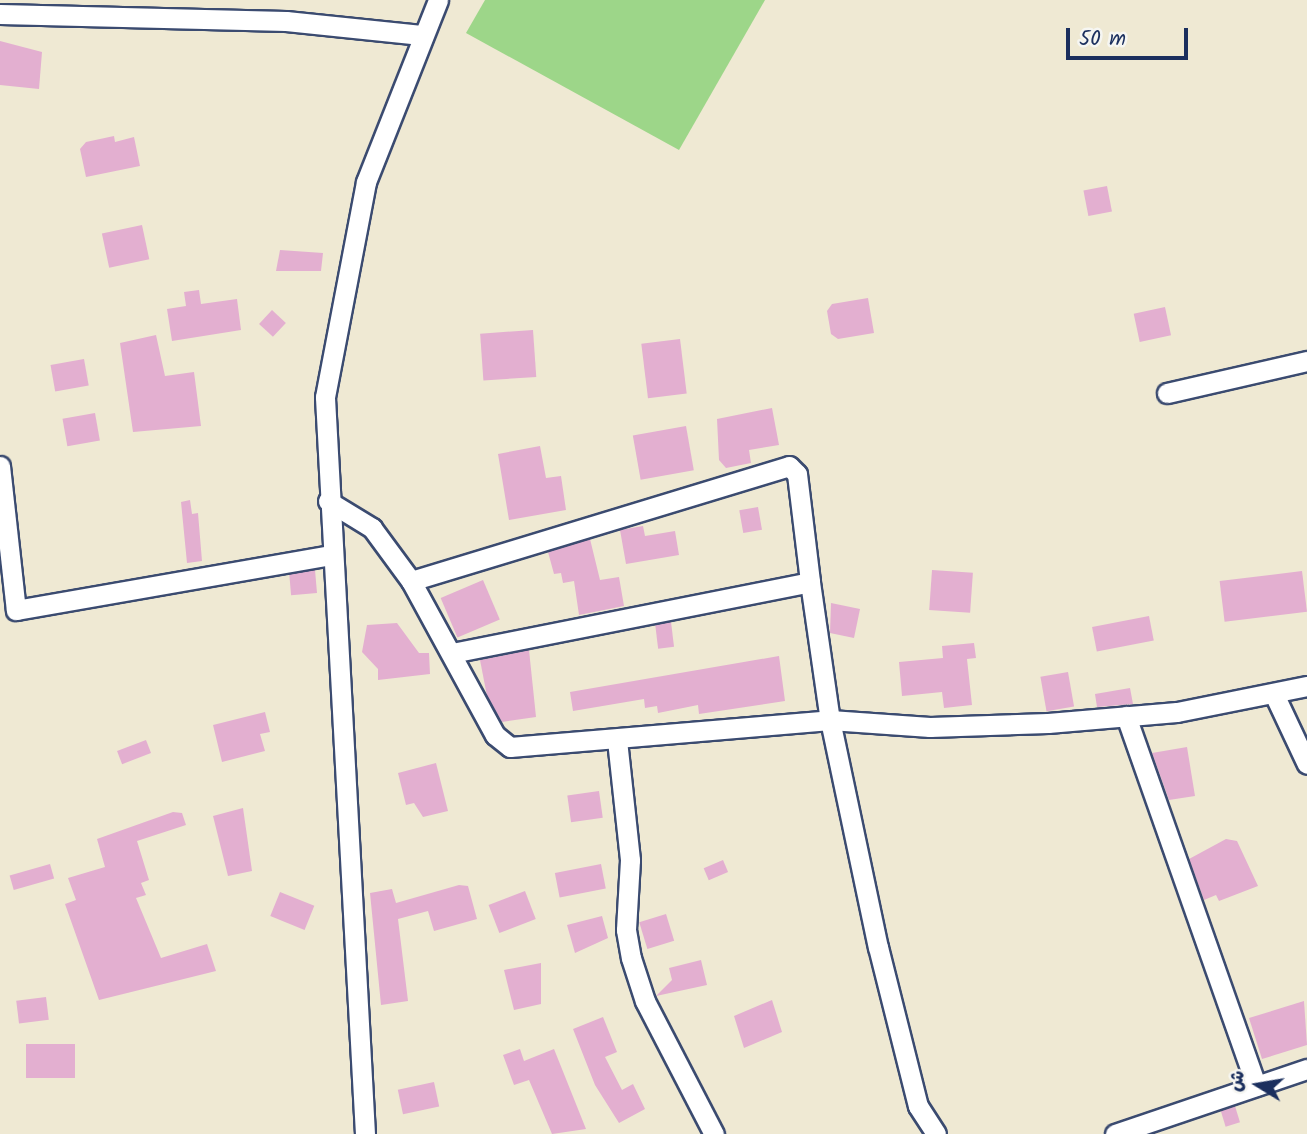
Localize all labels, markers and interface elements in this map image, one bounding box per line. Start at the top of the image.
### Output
scale bar [1069,14,1192,58]
text: 50 m [1079,23,1126,56]
north arrow [1223,1050,1293,1120]
text: ش [1221,1068,1254,1094]

